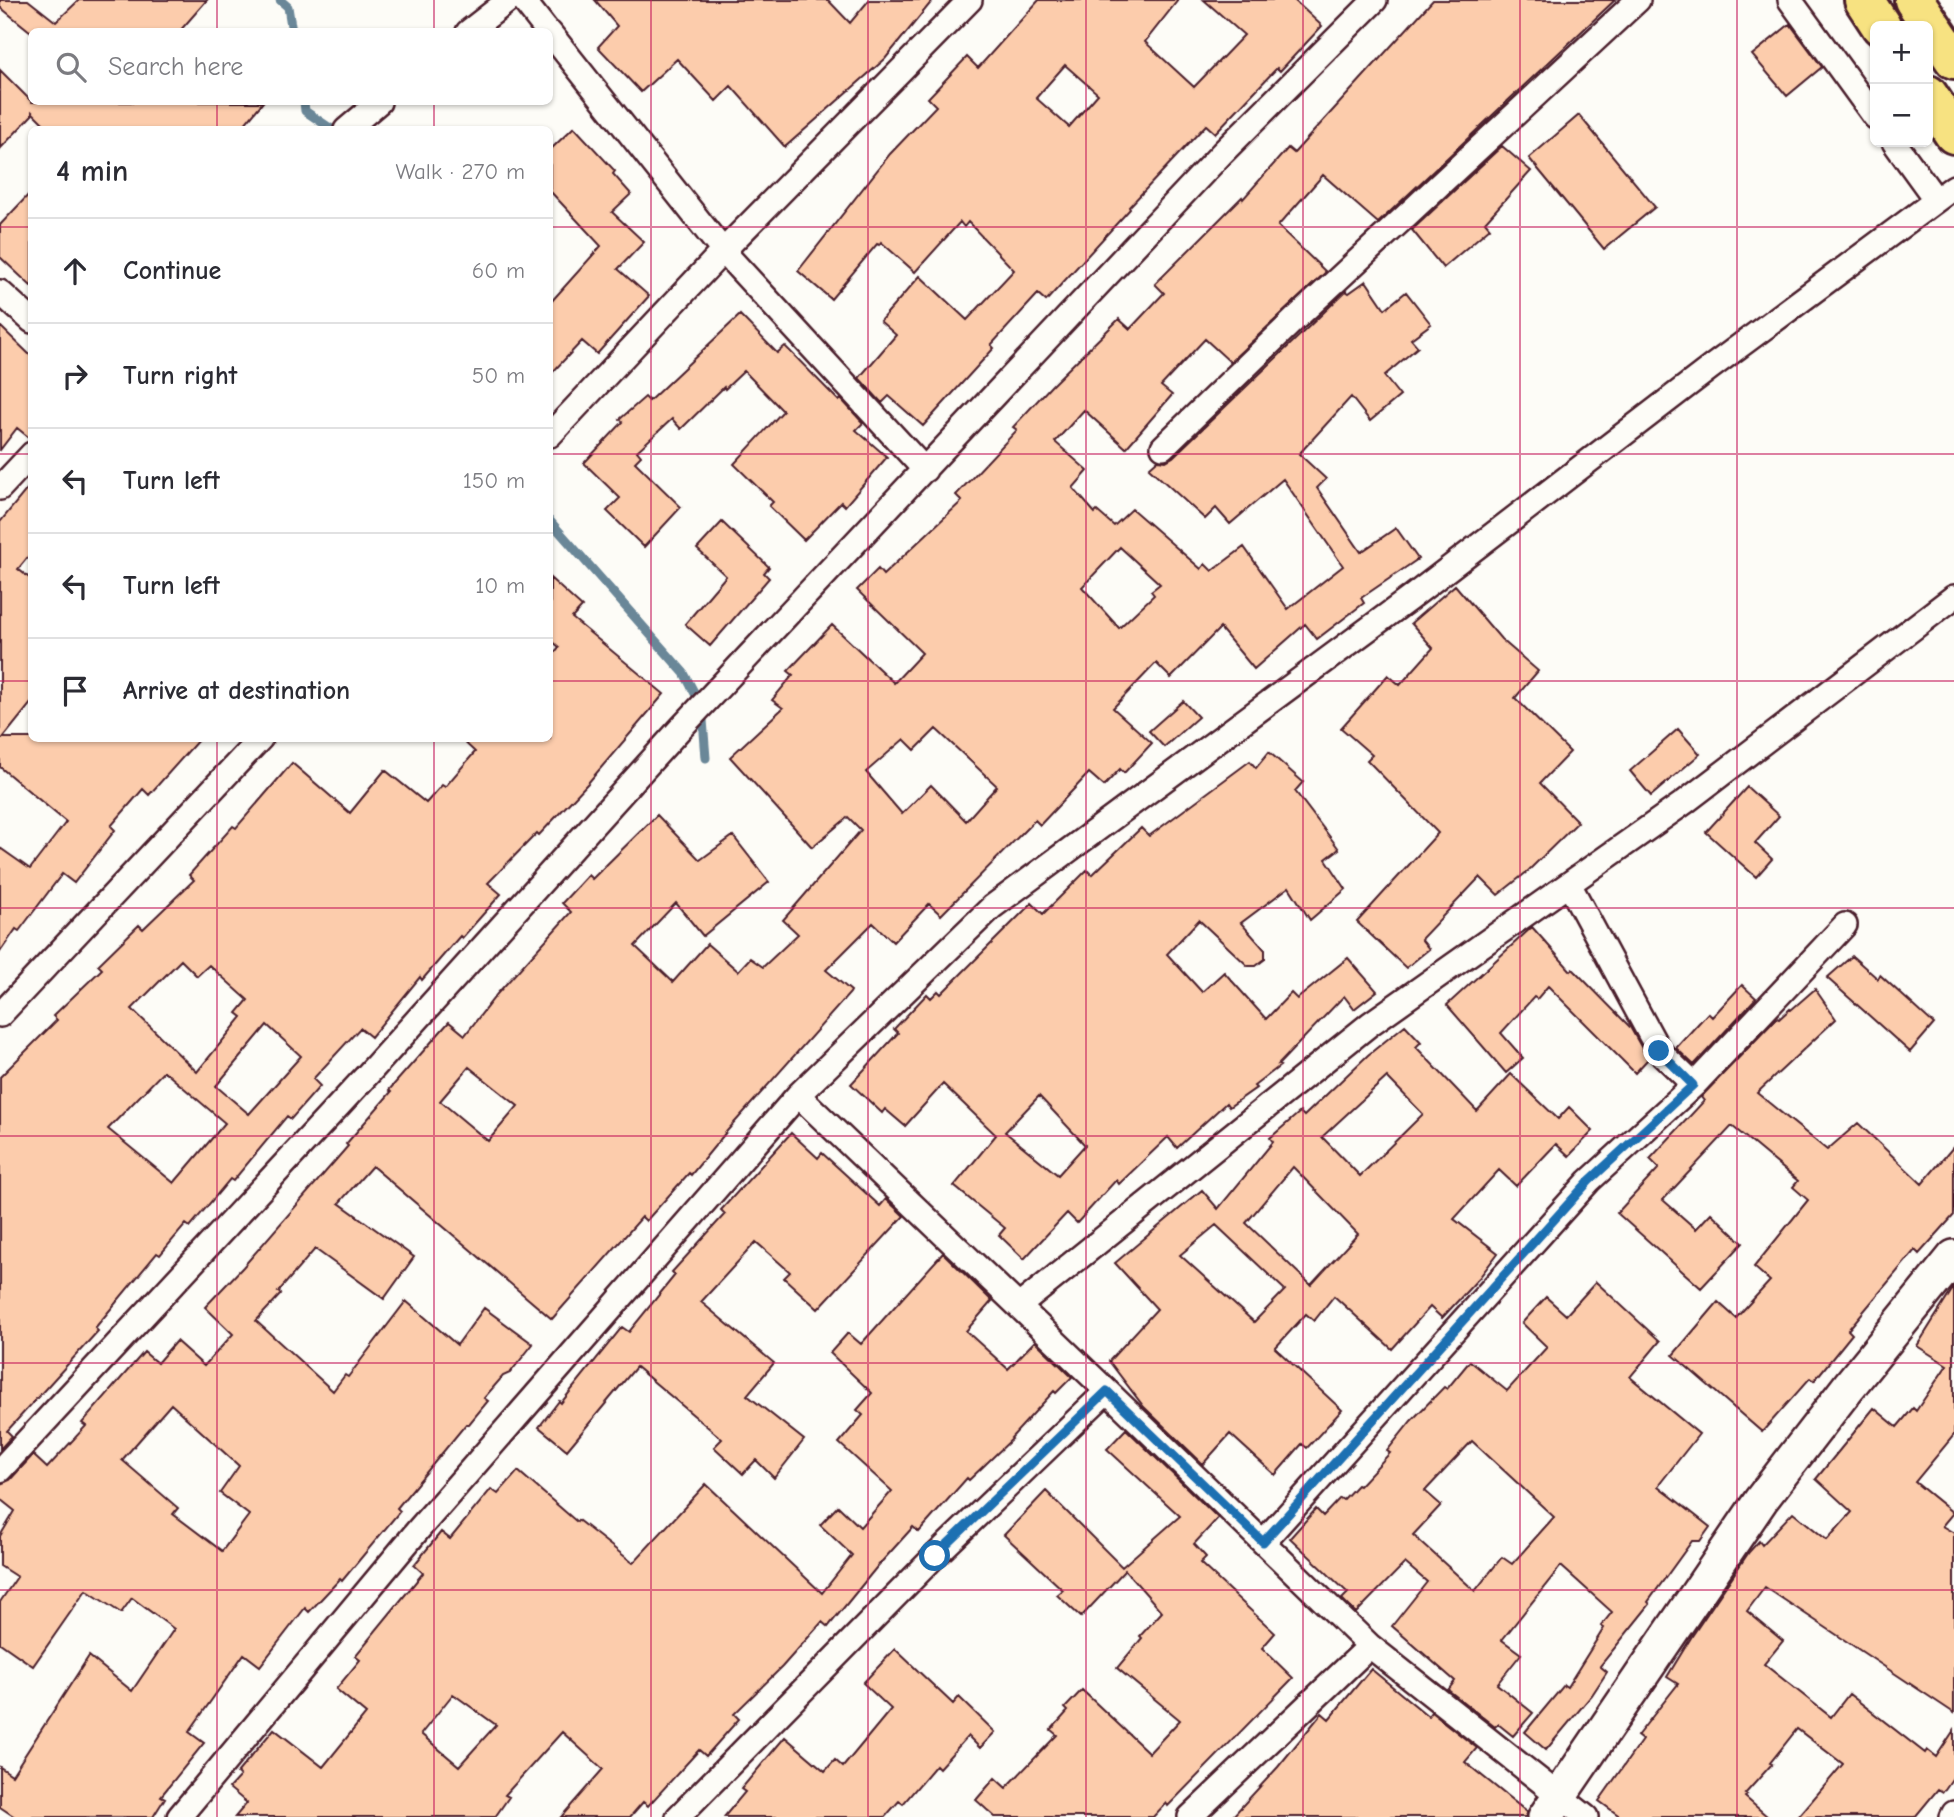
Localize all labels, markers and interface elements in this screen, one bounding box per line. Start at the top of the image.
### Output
map controls [1870,21,1933,147]
button: + [1870,21,1933,84]
search box [28,28,553,105]
icon: search [52,48,90,86]
text: Search here [108,52,243,82]
button: − [1870,84,1933,147]
text: 4 min [56,154,128,189]
text: Walk · 270 m [396,158,525,185]
icon: ahead [56,252,94,290]
text: Continue [123,256,221,286]
text: 60 m [472,257,525,284]
icon: right [56,357,94,395]
text: Turn right [123,361,237,391]
text: 50 m [472,362,525,389]
icon: left [56,462,94,500]
text: Turn left [123,466,220,496]
text: 150 m [463,467,525,494]
icon: left [56,567,94,605]
text: Turn left [123,571,220,601]
text: 10 m [475,572,525,599]
icon: arrive [56,672,94,710]
text: Arrive at destination [123,676,350,706]
route end [1643,1035,1674,1066]
route start [919,1540,950,1571]

